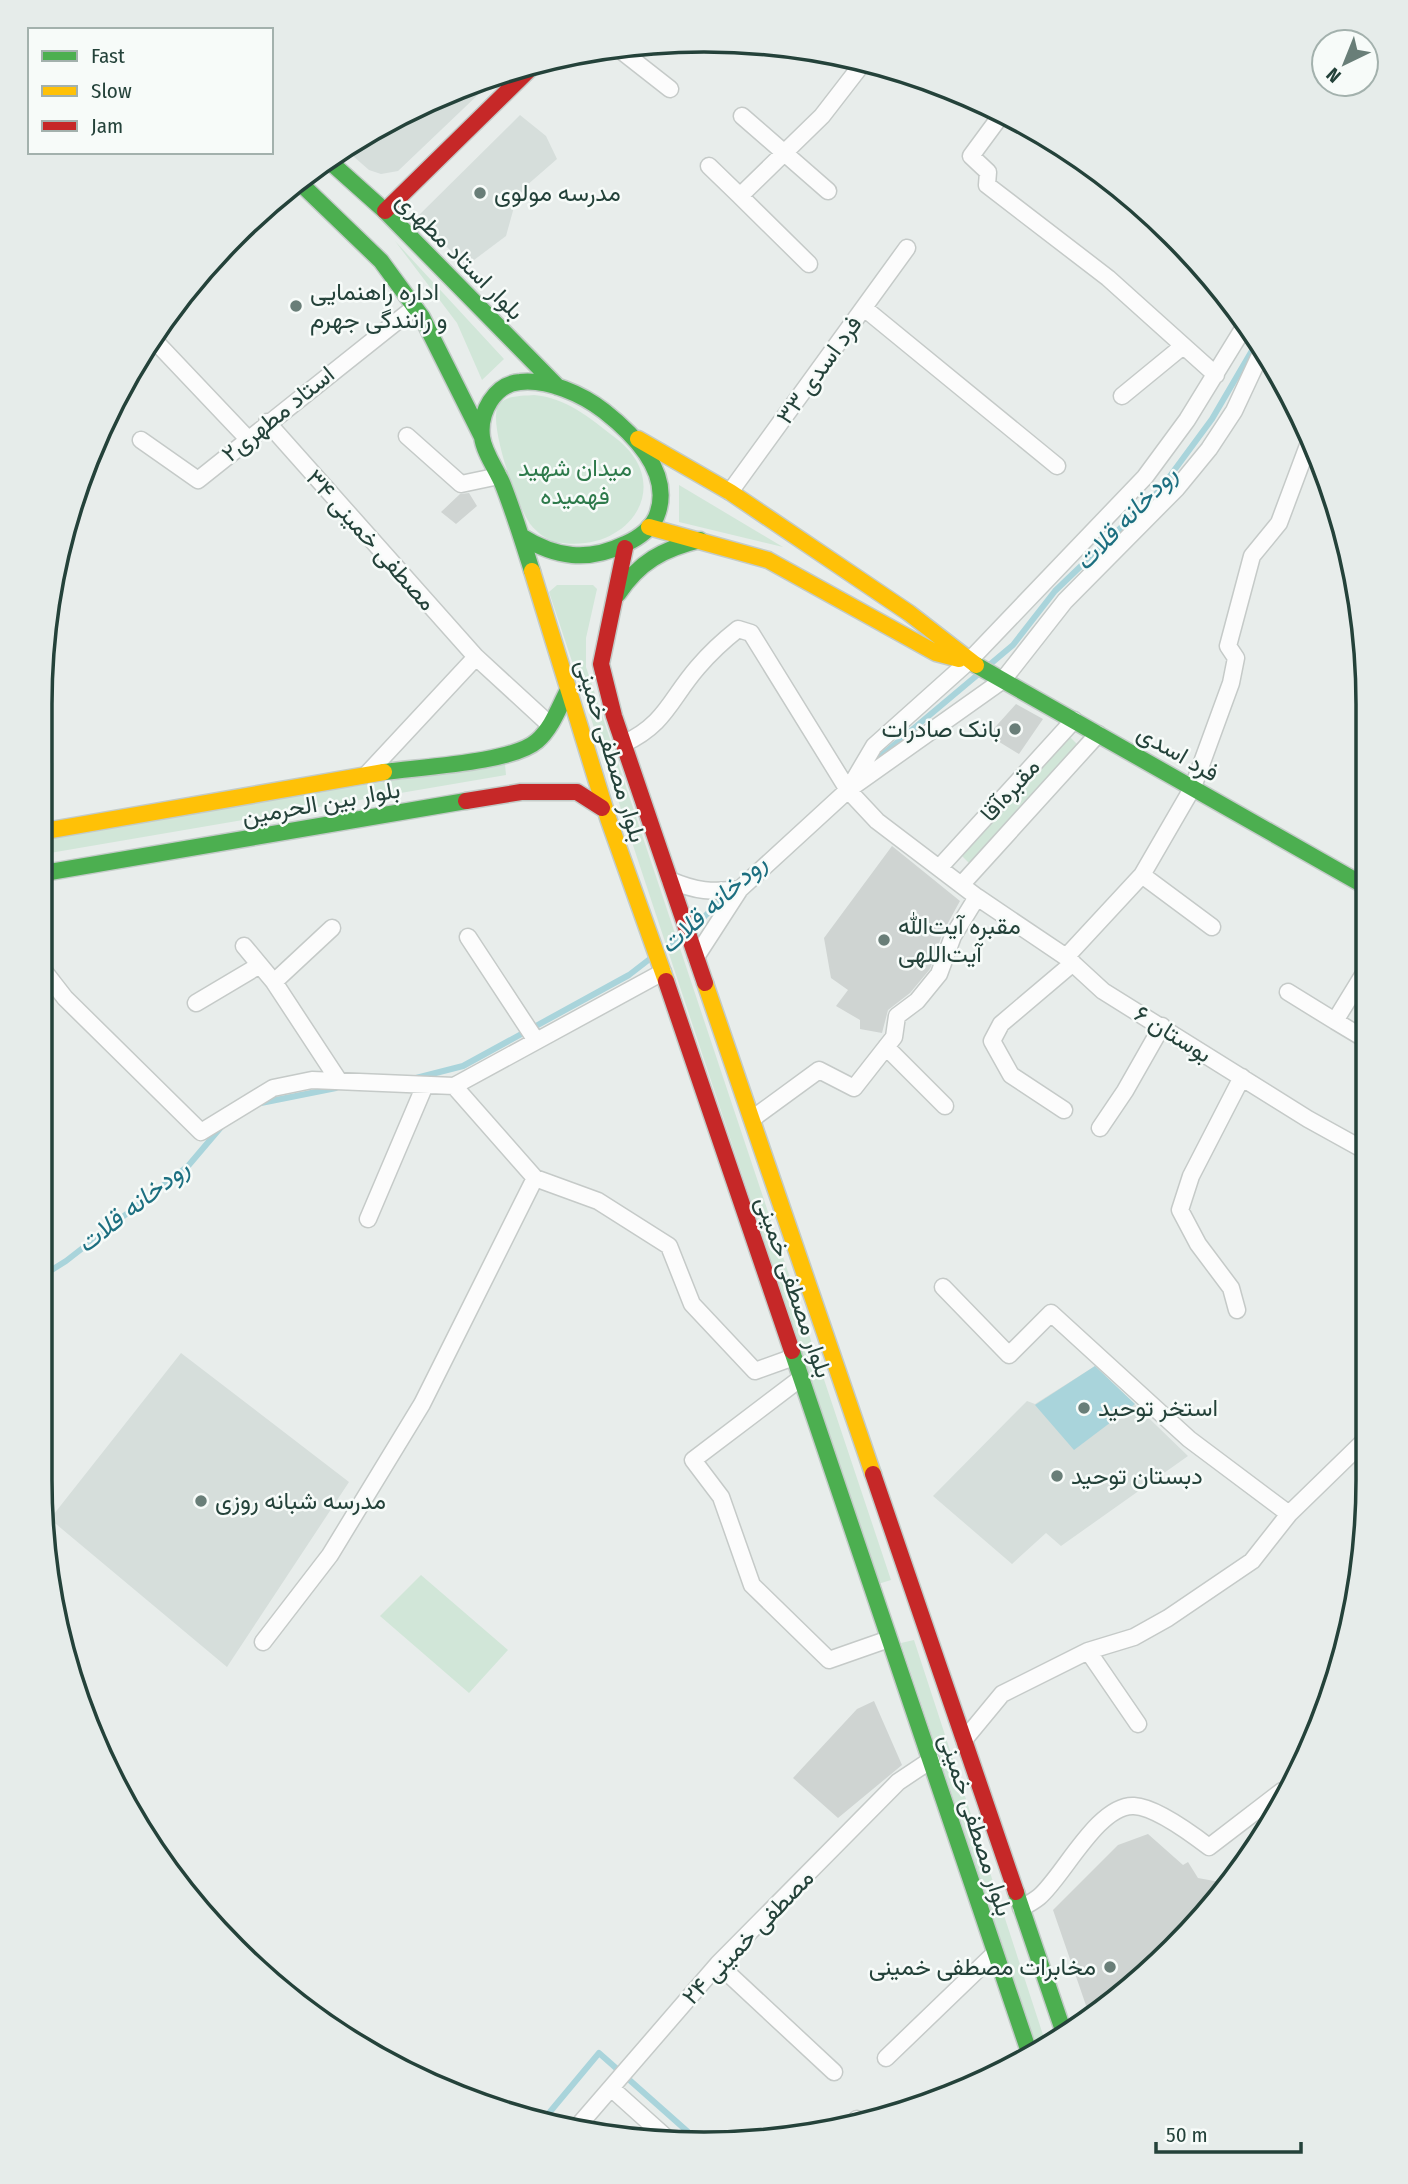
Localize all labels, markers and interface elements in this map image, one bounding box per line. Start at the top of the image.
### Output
legend [28,28,273,154]
north arrow [1310,28,1380,98]
text: Fast [91,43,125,69]
text: N [1322,63,1346,87]
text: Slow [91,78,132,104]
text: Jam [91,113,123,139]
place label: مدرسه مولوی [494,179,621,208]
marker: مدرسه مولوی [472,185,488,201]
street label: بلوار استاد مطهری [390,186,530,326]
place label: اداره راهنمایی و رانندگی جهرم [310,278,447,336]
marker: اداره راهنمایی و رانندگی جهرم [288,298,304,314]
street label: فرد اسدی ۳۳ [770,310,868,430]
street label: استاد مطهری۲ [216,360,341,469]
park label: میدان شهید فهمیده [518,454,632,511]
water label: رودخانه قلات [1068,459,1184,577]
street label: مصطفی خمینی ۳۴ [300,464,442,616]
street label: بلوار مصطفی خمینی [569,656,652,846]
place label: بانک صادرات [882,715,1001,744]
street label: فرد اسدی [1132,718,1224,788]
marker: بانک صادرات [1007,721,1023,737]
street label: مقبره‌آقا [974,753,1046,828]
street label: بلوار بین الحرمین [240,775,403,832]
water label: رودخانه قلات [653,848,773,960]
place label: مقبره آیت‌الله آیت‌اللهی [898,912,1021,969]
marker: مقبره آیت‌الله آیت‌اللهی [876,932,892,948]
street label: بوستان ۶ [1129,999,1217,1069]
water label: رودخانه قلات [71,1153,195,1259]
street label: بلوار مصطفی خمینی [749,1193,838,1382]
place label: استخر توحید [1098,1394,1218,1423]
marker: استخر توحید [1076,1400,1092,1416]
place label: دبستان توحید [1071,1462,1203,1491]
marker: دبستان توحید [1049,1468,1065,1484]
place label: مدرسه شبانه روزی [215,1487,386,1516]
marker: مدرسه شبانه روزی [193,1493,209,1509]
street label: بلوار مصطفی خمینی [932,1730,1019,1920]
street label: مصطفی خمینی ۲۴ [676,1864,820,2010]
place label: مخابرات مصطفی خمینی [869,1953,1096,1982]
marker: مخابرات مصطفی خمینی [1102,1959,1118,1975]
scale bar [1156,2110,1301,2154]
text: 50 m [1166,2122,1208,2148]

